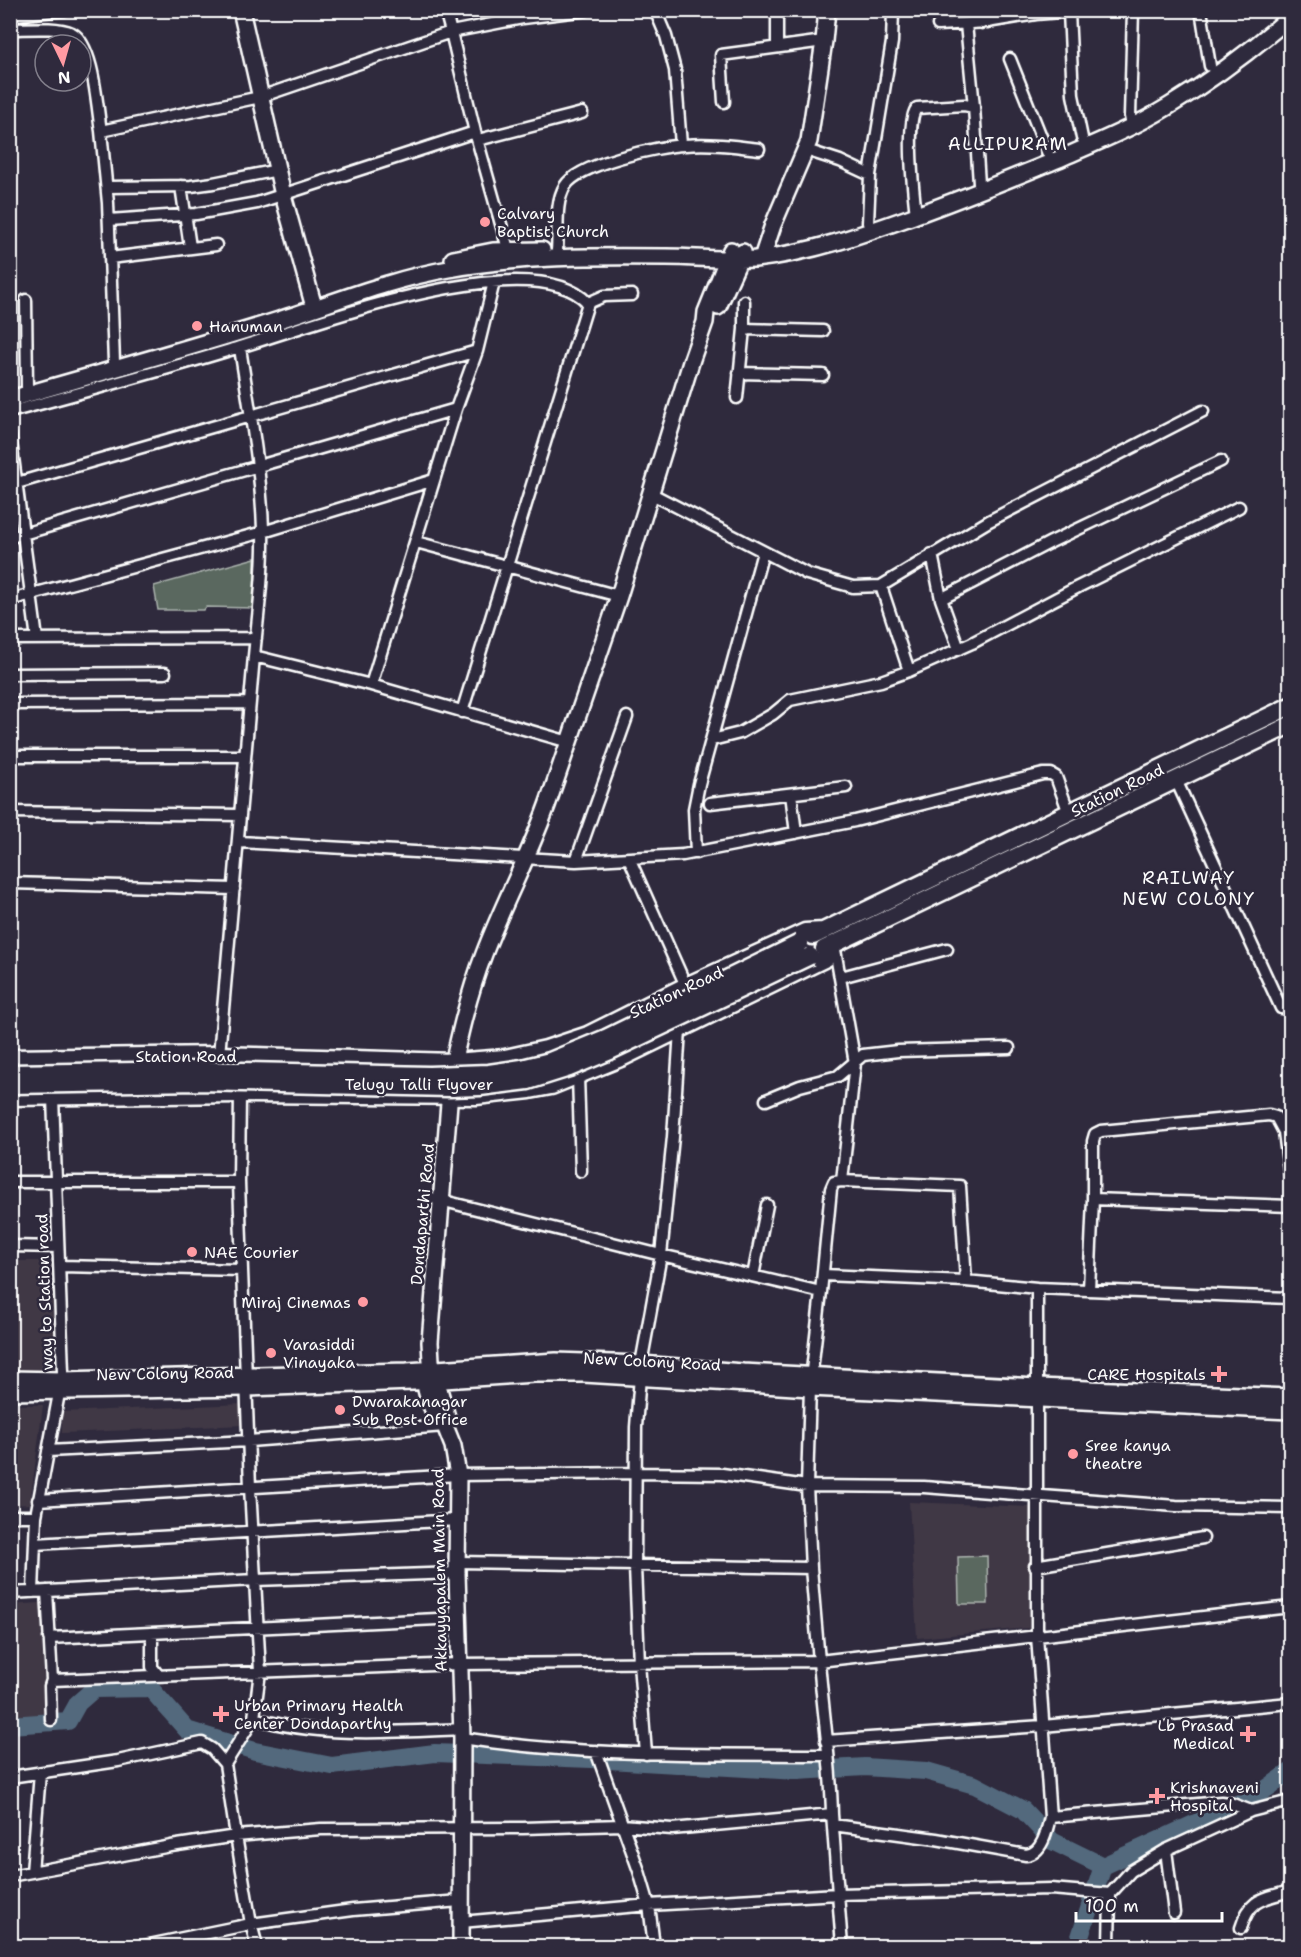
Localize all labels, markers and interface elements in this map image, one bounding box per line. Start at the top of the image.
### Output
north arrow [33,33,93,93]
text: N [57,66,71,88]
district label: ALLIPURAM [948,132,1068,156]
place label: Calvary Baptist Church [497,203,609,242]
marker: Calvary Baptist Church [478,215,492,229]
place label: Hanuman [209,316,283,337]
marker: Hanuman [190,319,204,333]
street label: Station Road [1067,759,1167,822]
district label: RAILWAY NEW COLONY [1122,866,1256,911]
street label: Station Road [626,962,726,1023]
street label: Station Road [135,1046,237,1067]
street label: Telugu Talli Flyover [345,1074,493,1095]
street label: Dondaparthi Road [406,1142,439,1286]
street label: way to Station road [31,1213,58,1371]
place label: NAE Courier [204,1242,299,1263]
marker: NAE Courier [185,1245,199,1259]
place label: Miraj Cinemas [241,1292,351,1313]
marker: Miraj Cinemas [356,1295,370,1309]
place label: Varasiddi Vinayaka [283,1334,355,1373]
marker: Varasiddi Vinayaka [264,1346,278,1360]
street label: New Colony Road [583,1347,721,1376]
street label: New Colony Road [96,1362,234,1385]
place label: CARE Hospitals [1087,1364,1206,1385]
marker: CARE Hospitals [1210,1365,1228,1383]
place label: Dwarakanagar Sub Post Office [352,1391,468,1430]
marker: Dwarakanagar Sub Post Office [333,1403,347,1417]
place label: Sree kanya theatre [1085,1435,1171,1474]
marker: Sree kanya theatre [1066,1447,1080,1461]
street label: Akkayyapalem Main Road [427,1468,452,1672]
place label: Urban Primary Health Center Dondaparthy [234,1695,403,1734]
marker: Urban Primary Health Center Dondaparthy [212,1705,230,1723]
place label: Lb Prasad Medical [1158,1715,1234,1754]
marker: Lb Prasad Medical [1239,1725,1257,1743]
place label: Krishnaveni Hospital [1170,1777,1259,1816]
marker: Krishnaveni Hospital [1148,1787,1166,1805]
scale bar [1076,1885,1222,1923]
text: 100 m [1085,1894,1139,1918]

